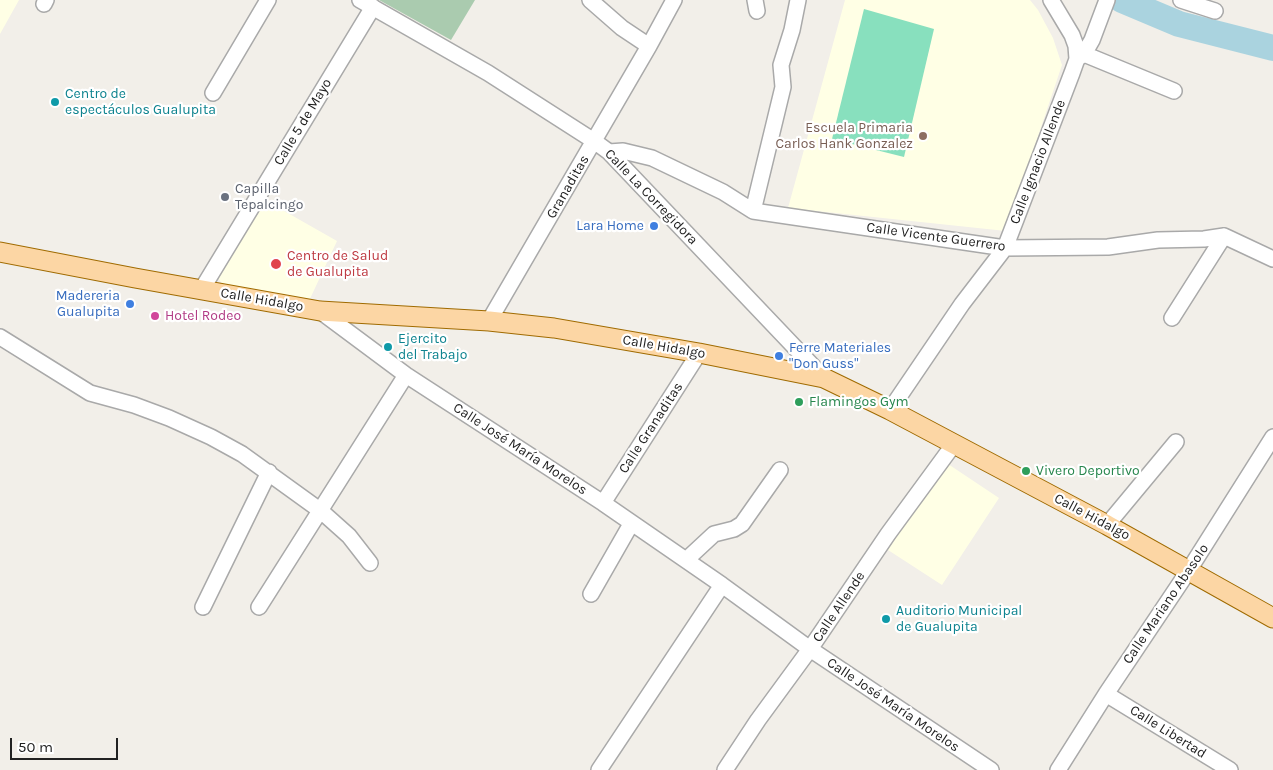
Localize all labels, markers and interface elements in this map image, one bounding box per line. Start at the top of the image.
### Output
street label: Calle 5 de Mayo [270,75,336,169]
place label: Centro de espectáculos Gualupita [65,86,216,118]
marker: Centro de espectáculos Gualupita [49,96,61,108]
street label: Calle Ignacio Allende [1007,97,1069,227]
place label: Escuela Primaria Carlos Hank Gonzalez [775,120,913,152]
marker: Escuela Primaria Carlos Hank Gonzalez [917,130,929,142]
street label: Calle La Corregidora [601,146,701,248]
street label: Granaditas [543,152,593,222]
place label: Capilla Tepalcingo [235,181,303,213]
marker: Capilla Tepalcingo [219,191,231,203]
place label: Lara Home [576,218,644,234]
street label: Calle Vicente Guerrero [865,219,1007,255]
marker: Lara Home [648,220,660,232]
place label: Centro de Salud de Gualupita [287,248,388,280]
marker: Centro de Salud de Gualupita [269,257,283,271]
street label: Calle Hidalgo [219,284,305,316]
place label: Madereria Gualupita [56,288,120,321]
marker: Madereria Gualupita [124,298,136,310]
place label: Hotel Rodeo [165,308,241,324]
marker: Hotel Rodeo [149,310,161,322]
place label: Ejercito del Trabajo [398,331,468,364]
street label: Calle Hidalgo [621,331,707,363]
place label: Ferre Materiales "Don Guss" [789,340,891,372]
marker: Ejercito del Trabajo [382,341,394,353]
marker: Ferre Materiales "Don Guss" [773,350,785,362]
street label: Calle Granaditas [615,379,687,477]
place label: Flamingos Gym [809,394,909,410]
marker: Flamingos Gym [793,396,805,408]
street label: Calle José María Morelos [450,399,590,499]
place label: Vivero Deportivo [1036,463,1140,479]
marker: Vivero Deportivo [1020,465,1032,477]
street label: Calle Hidalgo [1051,490,1133,544]
street label: Calle Mariano Abasolo [1120,541,1212,667]
street label: Calle Allende [809,568,869,646]
place label: Auditorio Municipal de Gualupita [896,603,1022,636]
marker: Auditorio Municipal de Gualupita [880,613,892,625]
street label: Calle José María Morelos [824,654,962,756]
street label: Calle Libertad [1127,702,1209,762]
scale bar [12,728,120,760]
text: 50 m [18,738,53,756]

